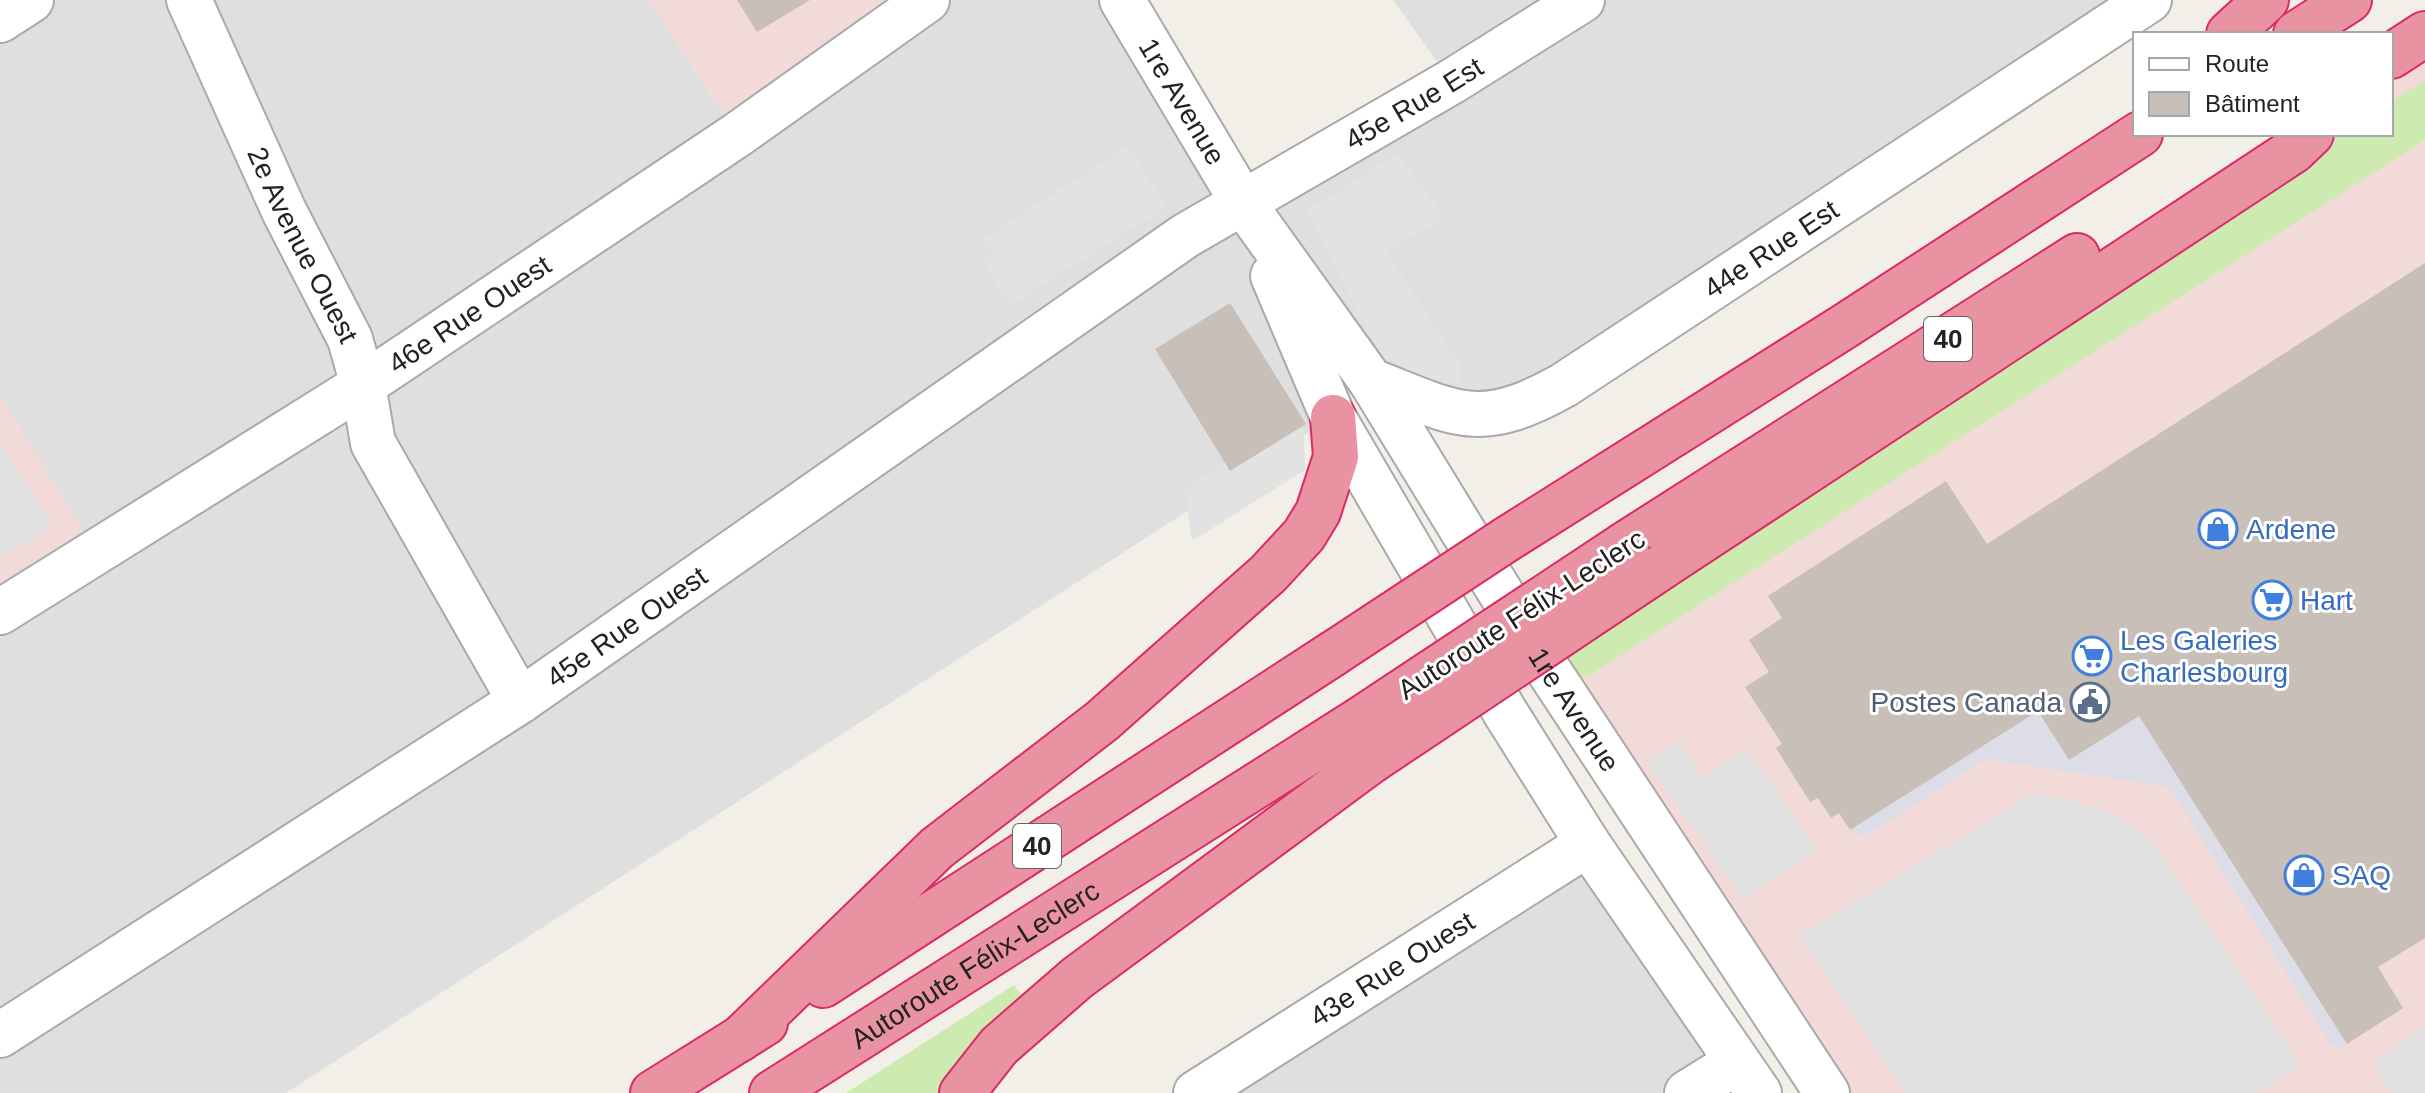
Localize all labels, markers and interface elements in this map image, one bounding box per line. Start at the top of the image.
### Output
legend [2133,32,2393,136]
street label: 1re Avenue [1133,33,1231,170]
text: Route [2205,50,2269,77]
street label: 45e Rue Est [1340,51,1489,156]
text: Bâtiment [2205,90,2300,117]
street label: 2e Avenue Ouest [241,142,364,348]
street label: 44e Rue Est [1698,194,1844,305]
street label: 46e Rue Ouest [383,249,557,380]
road number: 40 [1924,317,1972,361]
shop icon: Ardene [2197,508,2239,550]
place label: Ardene [2246,514,2336,545]
street label: Autoroute Félix-Leclerc [1392,523,1650,706]
street label: 45e Rue Ouest [541,560,713,694]
supermarket icon: Hart [2251,579,2293,621]
place label: Hart [2300,585,2353,616]
place label: Les Galeries Charlesbourg [2120,625,2288,688]
supermarket icon: Les Galeries Charlesbourg [2071,635,2113,677]
street label: 1re Avenue [1522,643,1626,777]
public building icon: Postes Canada [2069,681,2111,723]
place label: Postes Canada [1871,687,2062,718]
road number: 40 [1013,824,1061,868]
shop icon: SAQ [2283,854,2325,896]
place label: SAQ [2332,860,2391,891]
street label: Autoroute Félix-Leclerc [845,875,1105,1055]
street label: 43e Rue Ouest [1304,905,1480,1033]

